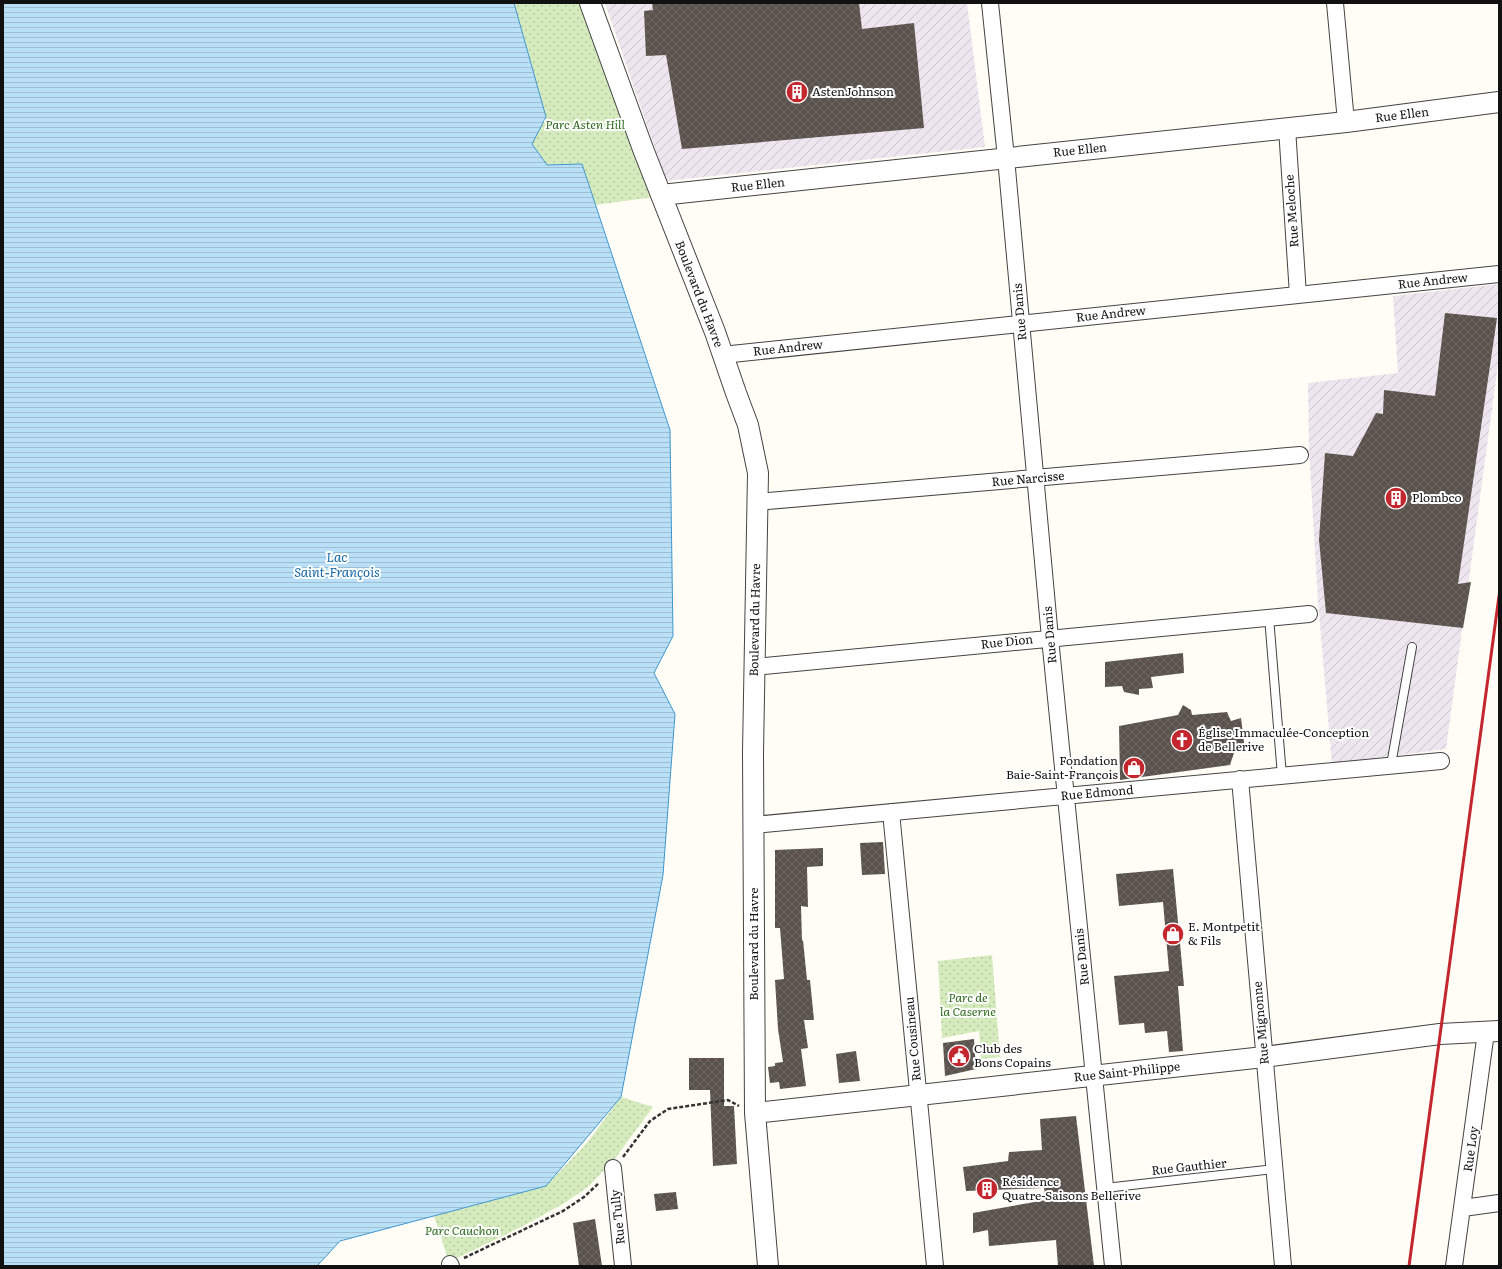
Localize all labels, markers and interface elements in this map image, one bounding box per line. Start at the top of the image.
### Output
building icon: AstenJohnson [784,79,810,105]
place label: AstenJohnson [812,82,894,100]
street label: Rue Ellen [1374,102,1430,126]
park label: Parc Asten Hill [545,115,625,133]
street label: Rue Ellen [1052,137,1108,161]
street label: Rue Ellen [730,172,786,196]
street label: Rue Meloche [1279,174,1303,248]
street label: Boulevard du Havre [671,238,729,350]
street label: Rue Andrew [1397,267,1469,293]
street label: Rue Danis [1007,282,1030,341]
street label: Rue Andrew [1075,300,1147,326]
street label: Rue Andrew [752,334,824,360]
street label: Rue Narcisse [991,466,1065,490]
building icon: Plombco [1383,485,1409,511]
place label: Plombco [1412,488,1462,506]
water label: Lac Saint-François [294,547,380,581]
street label: Boulevard du Havre [744,563,764,677]
street label: Rue Danis [1037,605,1060,664]
street label: Rue Dion [980,629,1034,653]
place label: Église Immaculée-Conception de Bellerive [1198,723,1369,755]
church icon: Église Immaculée-Conception de Bellerive [1169,727,1195,753]
place label: Fondation Baie-Saint-François [1006,751,1119,783]
shop icon: Fondation Baie-Saint-François [1121,755,1147,781]
street label: Rue Edmond [1060,780,1135,804]
street label: Boulevard du Havre [744,887,762,1001]
place label: E. Montpetit & Fils [1188,917,1260,949]
shop icon: E. Montpetit & Fils [1160,921,1186,947]
street label: Rue Danis [1069,927,1093,987]
street label: Rue Mignonne [1247,981,1273,1066]
park label: Parc de la Caserne [940,988,996,1020]
street label: Rue Cousineau [899,996,925,1082]
place label: Club des Bons Copains [974,1039,1051,1071]
public building icon: Club des Bons Copains [946,1043,972,1069]
street label: Rue Saint-Philippe [1073,1056,1181,1086]
street label: Rue Loy [1458,1125,1482,1173]
street label: Rue Gauthier [1150,1153,1228,1179]
place label: Résidence Quatre-Saisons Bellerive [1002,1172,1141,1204]
building icon: Résidence Quatre-Saisons Bellerive [974,1176,1000,1202]
street label: Rue Tully [605,1189,629,1245]
park label: Parc Cauchon [425,1221,499,1239]

